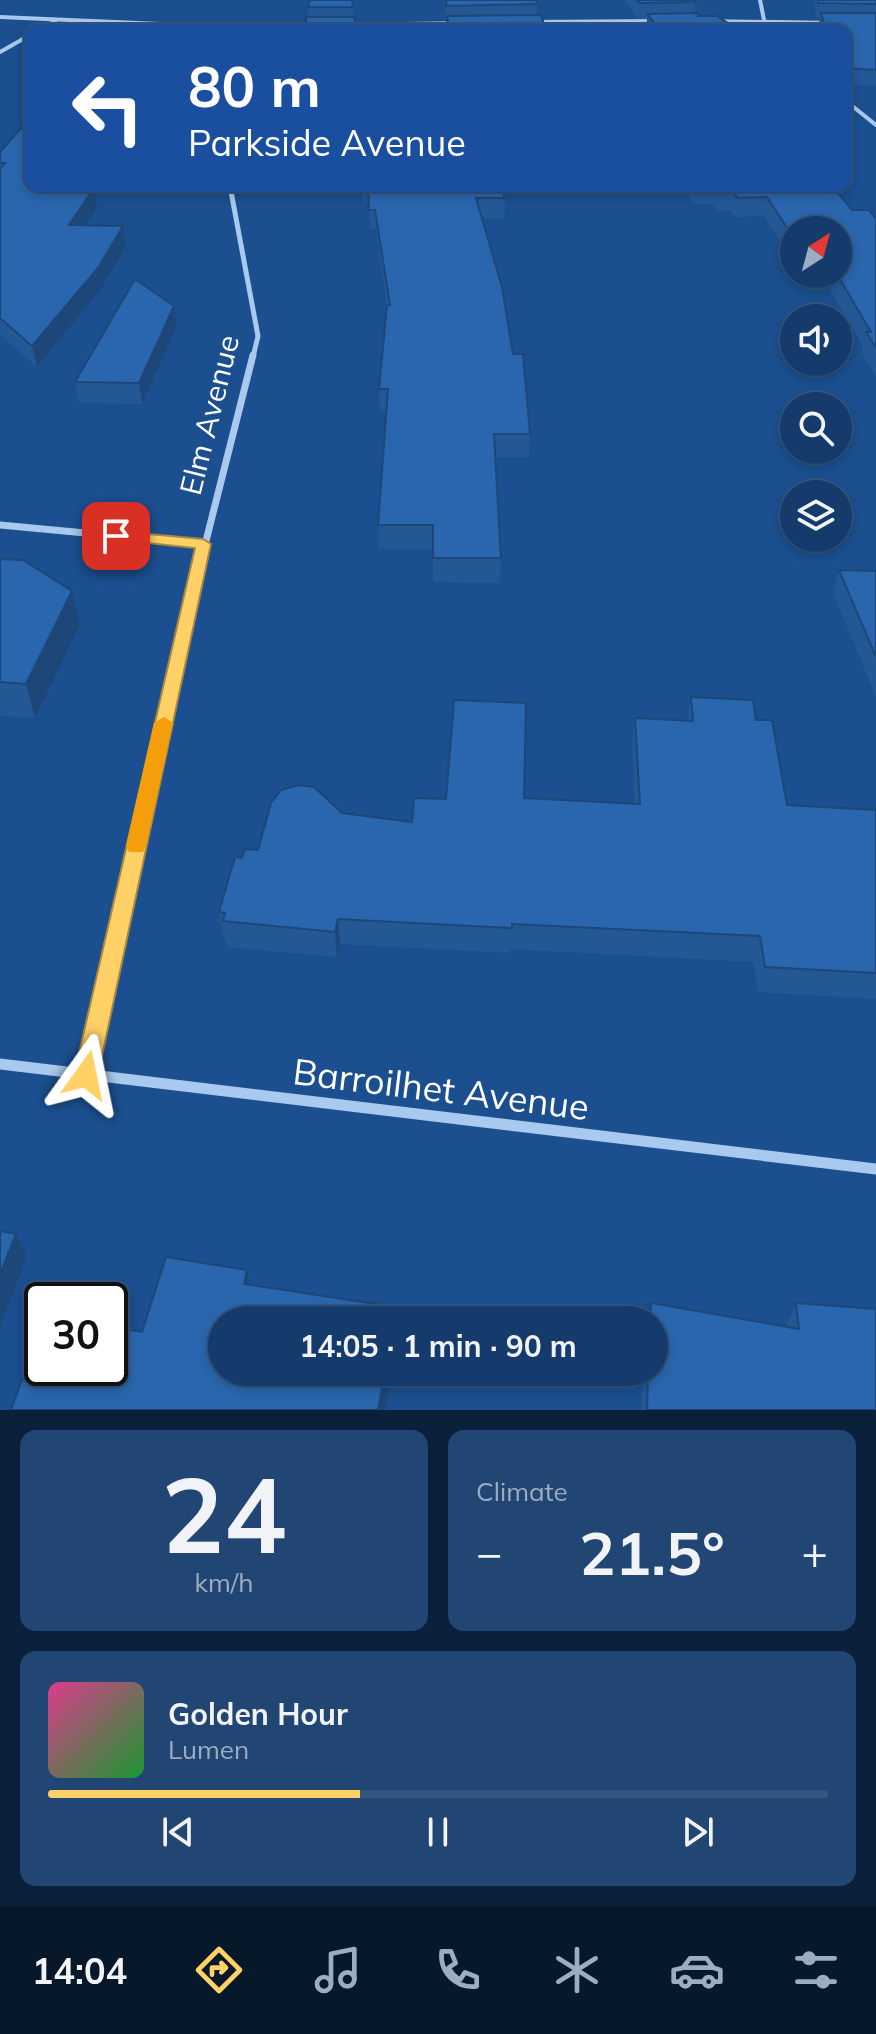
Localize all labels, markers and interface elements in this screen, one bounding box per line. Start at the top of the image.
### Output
text: 80 m [188,51,321,121]
icon: left [56,56,160,160]
text: Parkside Avenue [188,120,466,165]
north arrow [780,216,852,288]
map controls [780,216,852,552]
button: sound [780,304,852,376]
street label: Elm Avenue [171,331,247,499]
button: search [780,392,852,464]
button: layers [780,480,852,552]
pin [82,502,150,570]
icon: arrive [94,514,138,558]
position arrow [44,1033,128,1117]
street label: Barroilhet Avenue [291,1048,592,1129]
speed limit sign: 30 [24,1282,128,1386]
text: 14:05 · 1 min · 90 m [299,1327,577,1365]
text: 24 [162,1448,286,1579]
text: Climate [476,1475,568,1508]
text: 21.5° [579,1515,725,1590]
text: − [476,1525,502,1580]
text: + [802,1525,828,1580]
text: km/h [195,1566,253,1599]
text: Golden Hour [168,1695,348,1733]
text: Lumen [168,1733,249,1766]
icon: previous [156,1810,200,1854]
icon: pause [416,1810,460,1854]
icon: next [676,1810,720,1854]
icon: directions [191,1942,247,1998]
icon: music [310,1942,366,1998]
icon: phone [430,1942,486,1998]
icon: climate [549,1942,605,1998]
icon: car [669,1942,725,1998]
icon: filters [788,1942,844,1998]
text: 14:04 [32,1948,127,1993]

